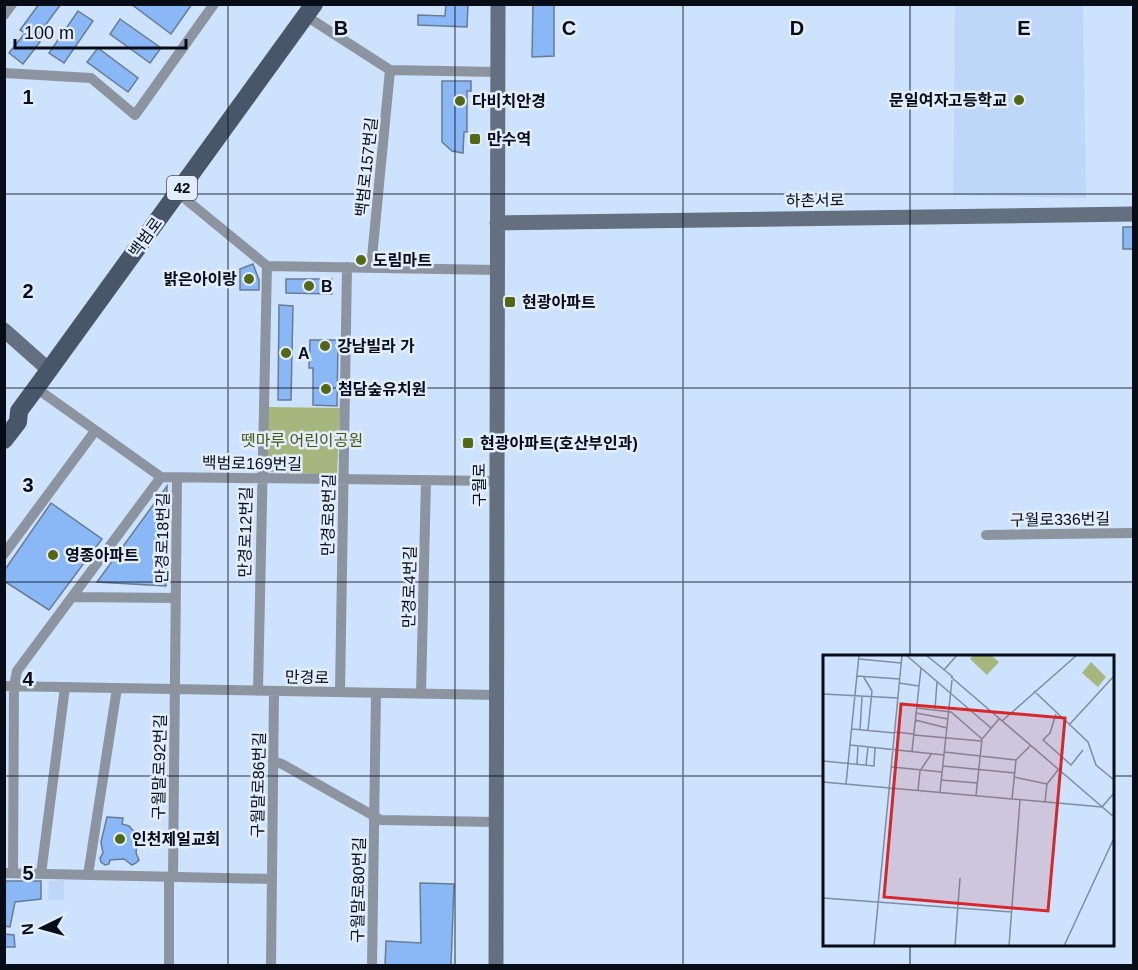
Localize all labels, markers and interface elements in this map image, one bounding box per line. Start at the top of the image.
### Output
scale bar [15,12,186,50]
text: B [334,17,348,39]
text: C [562,17,576,39]
text: D [790,17,804,39]
text: E [1017,17,1031,39]
text: 100 m [24,23,74,43]
text: 1 [22,86,34,108]
place label: 문일여자고등학교 [889,91,1007,109]
place label: 다비치안경 [472,93,546,110]
marker: 문일여자고등학교 [1012,93,1026,107]
marker: 다비치안경 [453,94,467,108]
street label: 백범로157번길 [353,116,380,218]
place label: 만수역 [487,131,531,148]
marker: 만수역 [468,132,482,146]
road number: 42 [167,176,197,200]
street label: 하촌서로 [785,191,845,210]
street label: 백범로 [126,214,165,260]
place label: 도림마트 [373,252,432,269]
marker: 도림마트 [354,253,368,267]
place label: 밝은아이랑 [163,271,237,288]
marker: 밝은아이랑 [242,272,256,286]
place label: B [321,278,333,295]
marker: B [302,279,316,293]
text: 2 [22,280,34,302]
place label: 현광아파트 [522,293,596,311]
marker: 현광아파트 [503,295,517,309]
place label: 강남빌라 가 [337,338,415,355]
marker: 강남빌라 가 [318,339,332,353]
place label: A [298,345,310,362]
marker: A [279,346,293,360]
place label: 첨담숲유치원 [338,381,426,398]
marker: 첨담숲유치원 [319,382,333,396]
park label: 뗏마루 어린이공원 [241,432,363,449]
place label: 현광아파트(호산부인과) [480,434,638,452]
marker: 현광아파트(호산부인과) [461,436,475,450]
street label: 백범로169번길 [202,454,302,473]
street label: 구월로 [471,463,488,507]
text: 3 [22,474,34,496]
street label: 만경로8번길 [319,474,338,556]
street label: 만경로12번길 [236,486,255,578]
street label: 만경로18번길 [153,492,172,584]
street label: 구월로336번길 [1010,510,1110,529]
street label: 만경로4번길 [400,546,419,628]
place label: 영종아파트 [65,547,139,564]
marker: 영종아파트 [46,548,60,562]
inset map [823,655,1114,946]
text: 4 [22,668,34,690]
street label: 만경로 [285,669,329,686]
street label: 구월말로92번길 [150,714,169,820]
street label: 구월말로86번길 [249,732,268,838]
place label: 인천제일교회 [132,830,220,848]
marker: 인천제일교회 [113,832,127,846]
street label: 구월말로80번길 [349,837,368,943]
text: 5 [22,862,34,884]
north arrow [12,898,72,958]
text: N [19,923,37,936]

